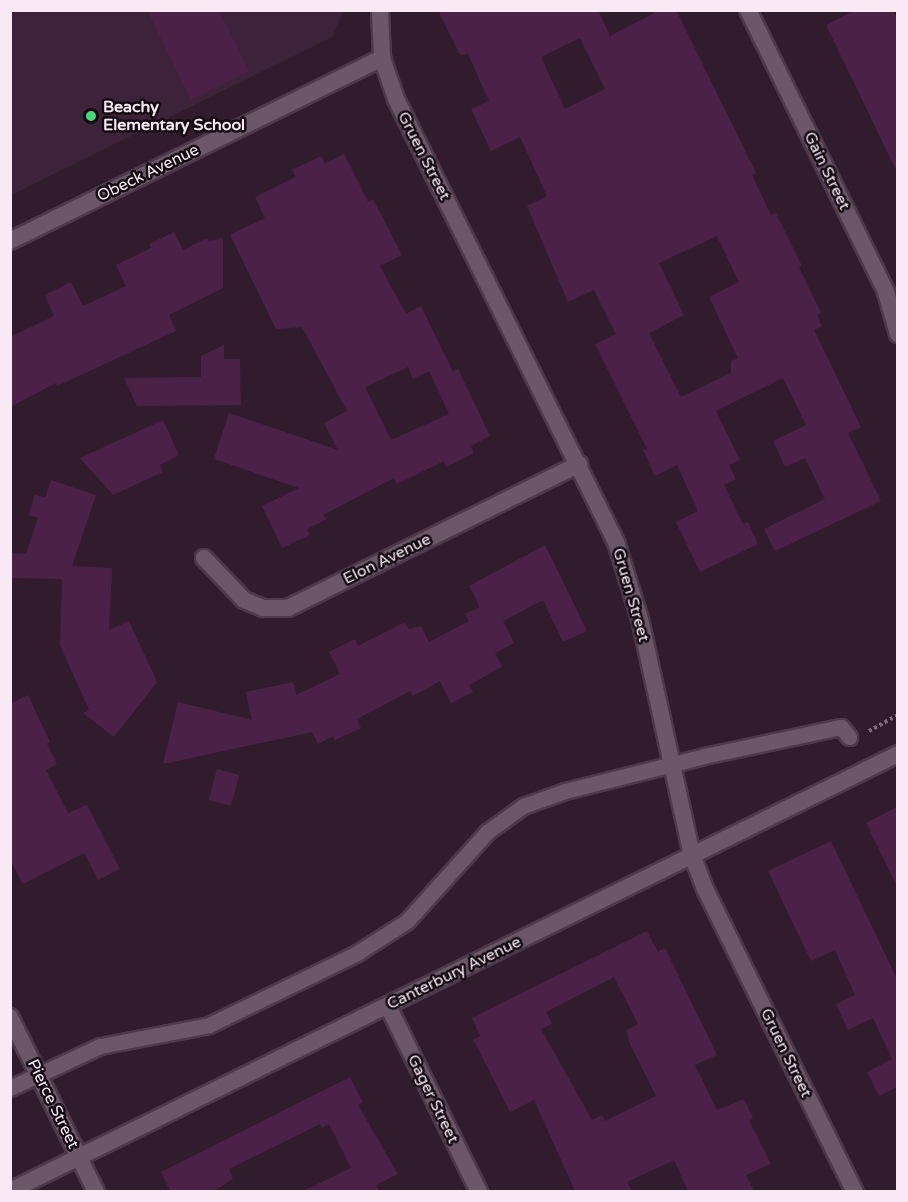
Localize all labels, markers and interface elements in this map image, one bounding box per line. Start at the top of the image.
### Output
place label: Beachy Elementary School [103,97,245,135]
marker: Beachy Elementary School [84,109,98,123]
street label: Gruen Street [394,109,454,203]
street label: Gain Street [800,129,854,213]
street label: Obeck Avenue [94,140,202,206]
street label: Elon Avenue [340,530,434,588]
street label: Gruen Street [608,546,654,644]
street label: Canterbury Avenue [384,932,524,1014]
street label: Gruen Street [756,1005,816,1101]
street label: Gager Street [403,1052,463,1146]
street label: Pierce Street [23,1056,83,1152]

